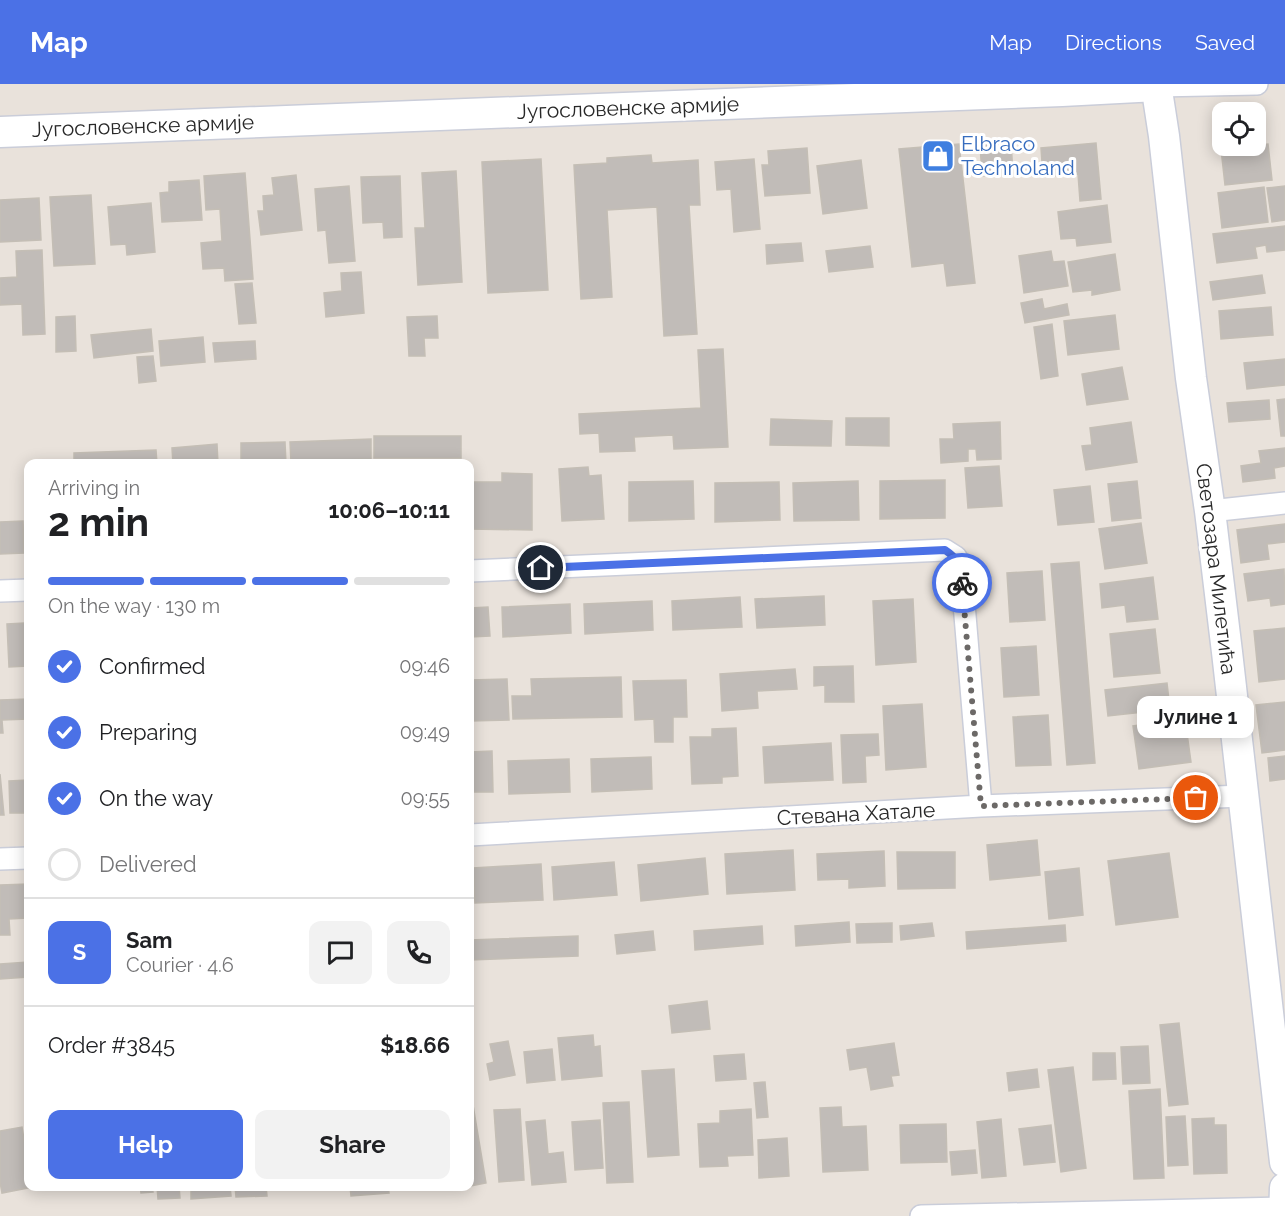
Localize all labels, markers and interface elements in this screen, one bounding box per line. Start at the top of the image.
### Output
text: Map [30,26,88,59]
text: Map [989,30,1032,55]
text: Directions [1065,30,1162,55]
text: Saved [1195,30,1255,55]
street label: Југословенске армије [516,91,740,124]
map controls [1212,102,1266,156]
button: locate [1212,102,1266,156]
street label: Југословенске армије [31,109,255,142]
place label: Elbraco Technoland [961,131,1075,180]
shop icon: Elbraco Technoland [920,138,956,174]
street label: Светозара Милетића [1191,462,1242,676]
text: Arriving in [48,476,140,500]
text: 10:06–10:11 [329,497,450,523]
text: 2 min [48,499,149,545]
pin [515,542,566,593]
icon: home [524,551,557,584]
courier [932,553,992,613]
icon: bike [946,567,979,600]
text: On the way · 130 m [48,594,220,618]
icon: check [48,650,81,683]
text: Confirmed [99,653,206,679]
text: 09:46 [399,654,450,678]
callout: Јулине 1 [1138,696,1254,738]
text: Јулине 1 [1154,705,1237,729]
icon: check [48,716,81,749]
text: Preparing [99,719,197,745]
text: 09:49 [400,720,450,744]
pin [1170,772,1221,823]
icon: bag [1179,781,1212,814]
icon: check [48,782,81,815]
text: On the way [99,785,213,811]
text: 09:55 [400,786,450,810]
street label: Стевана Хатале [776,797,936,830]
text: Delivered [99,851,197,877]
button: chat [309,921,372,984]
button: phone [387,921,450,984]
text: Sam [126,927,173,953]
text: S [73,939,86,965]
text: Courier · 4.6 [126,953,234,977]
text: Order #3845 [48,1032,175,1058]
text: $18.66 [380,1032,450,1058]
button: Help [48,1110,243,1179]
button: Share [255,1110,450,1179]

